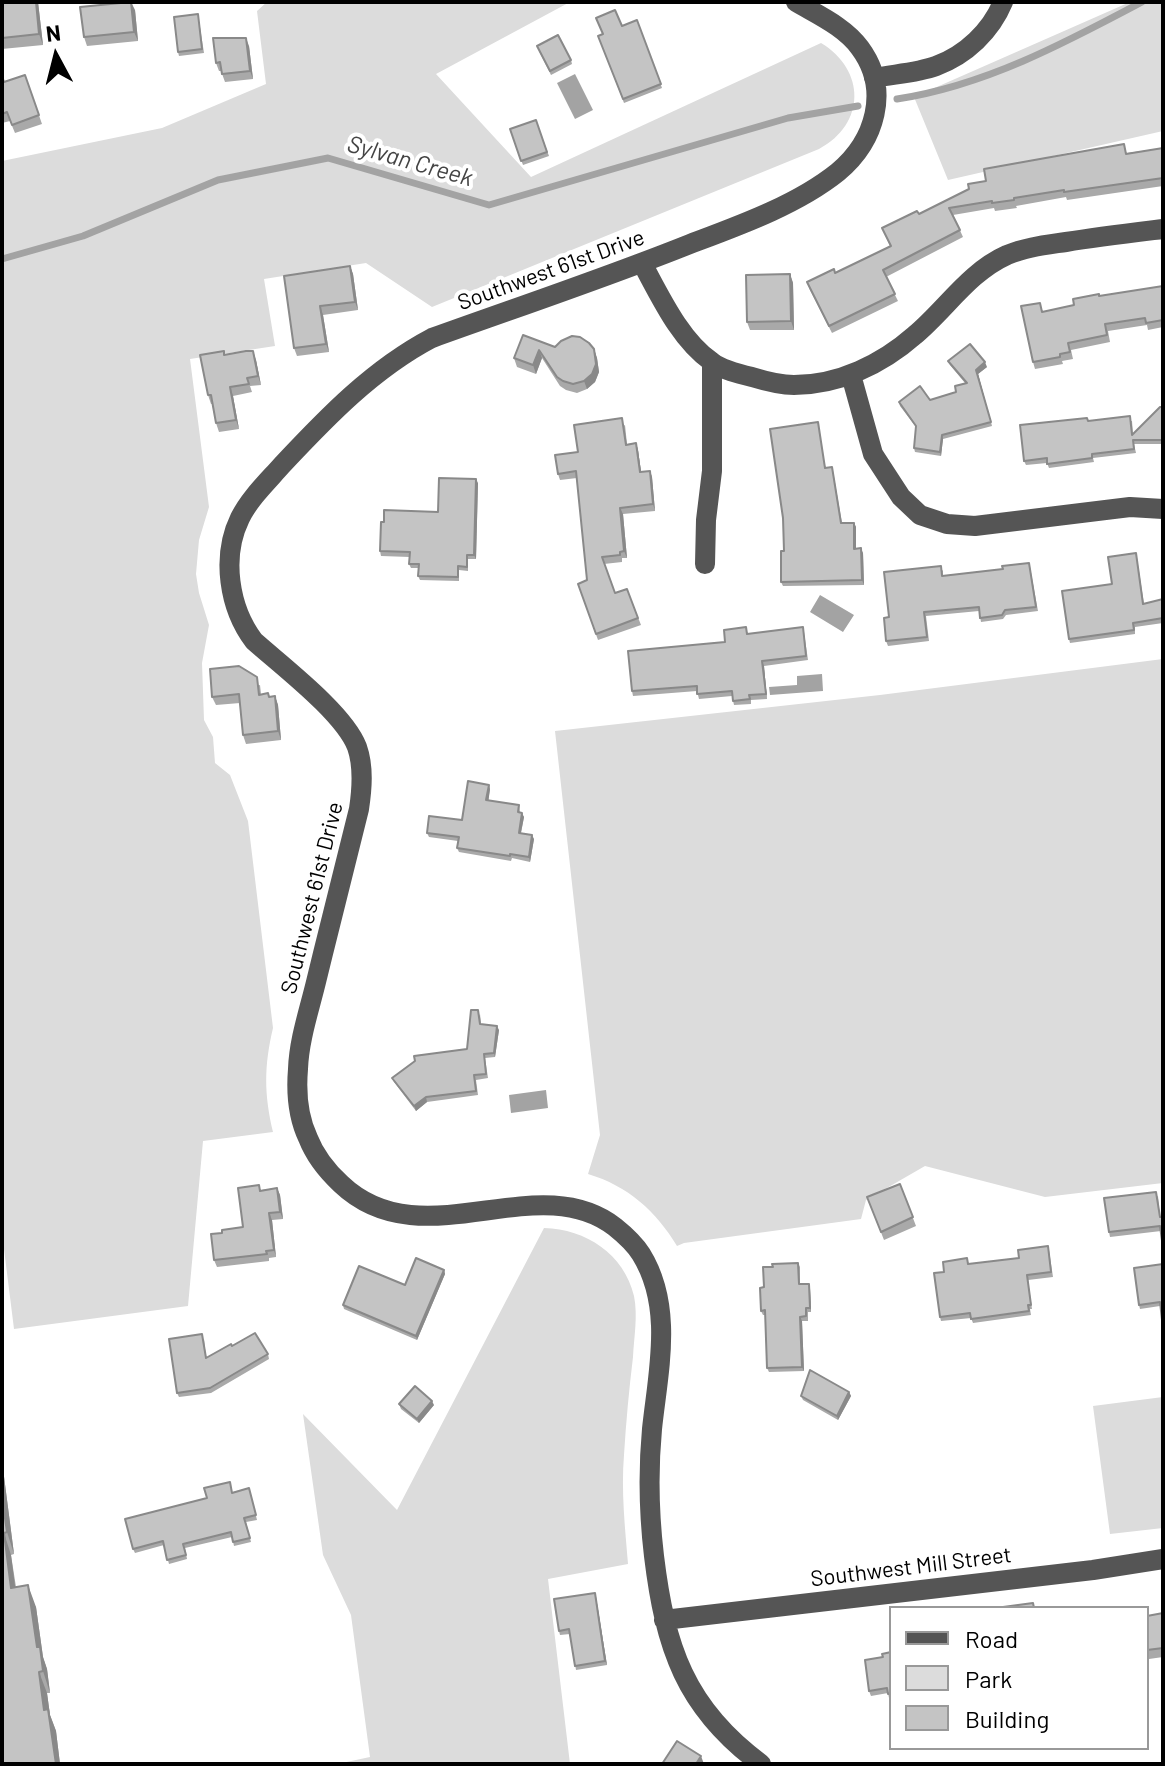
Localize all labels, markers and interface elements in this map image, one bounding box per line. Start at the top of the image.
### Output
north arrow [16,16,96,96]
text: N [44,18,62,46]
water label: Sylvan Creek [344,129,476,193]
street label: Southwest 61st Drive [454,224,648,316]
street label: Southwest 61st Drive [275,799,349,997]
street label: Southwest Mill Street [809,1542,1013,1592]
legend [889,1606,1149,1750]
text: Road [965,1624,1018,1653]
text: Park [965,1664,1012,1693]
text: Building [965,1704,1049,1733]

